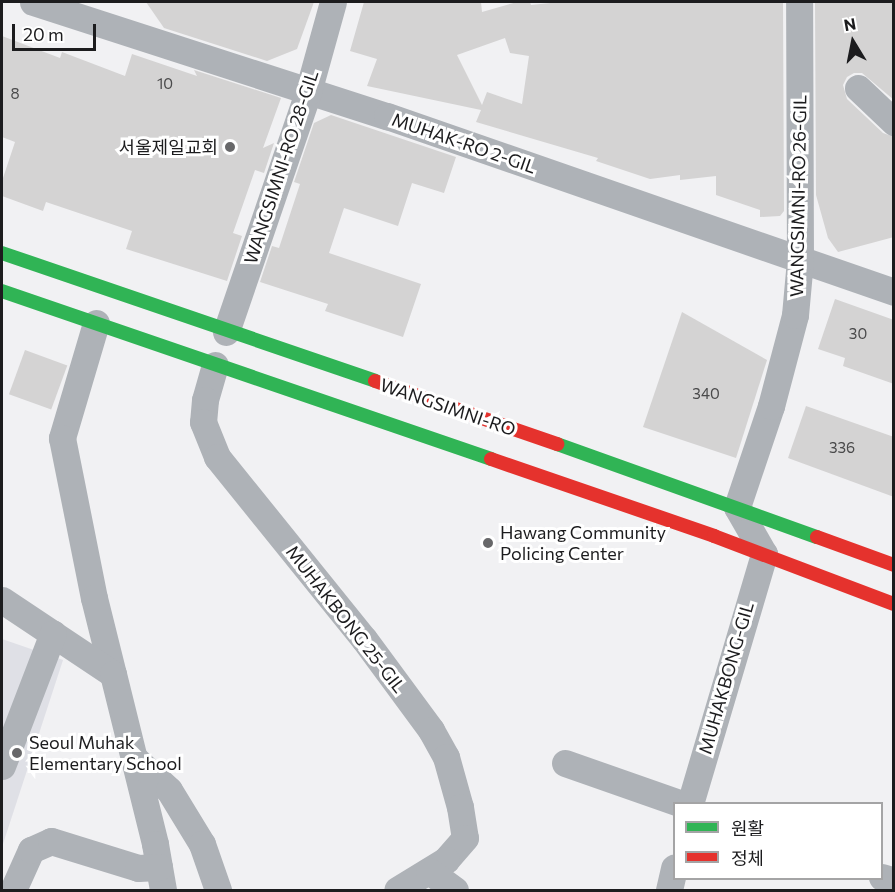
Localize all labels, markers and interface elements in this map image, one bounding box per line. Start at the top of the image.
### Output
scale bar [15,12,99,50]
north arrow [823,12,883,72]
text: N [842,13,857,34]
text: 20 m [23,23,64,45]
street label: WANGSIMNI-RO 28-GIL [239,68,323,266]
house number: 10 [157,75,173,93]
house number: 8 [10,85,20,103]
street label: WANGSIMNI-RO 26-GIL [785,95,811,297]
street label: MUHAK-RO 2-GIL [389,108,539,178]
place label: 서울제일교회 [119,136,218,158]
marker: 서울제일교회 [223,140,237,154]
house number: 30 [849,325,867,343]
street label: WANGSIMNI-RO [377,374,519,440]
house number: 340 [692,385,720,403]
house number: 336 [829,439,855,457]
place label: Hawang Community Policing Center [500,522,666,564]
marker: Hawang Community Policing Center [481,536,495,550]
street label: MUHAKBONG 25-GIL [282,541,410,697]
street label: MUHAKBONG-GIL [694,599,758,757]
place label: Seoul Muhak Elementary School [29,732,182,774]
marker: Seoul Muhak Elementary School [10,746,24,760]
legend [673,802,883,880]
text: 원활 [731,817,764,839]
text: 정체 [731,847,764,869]

